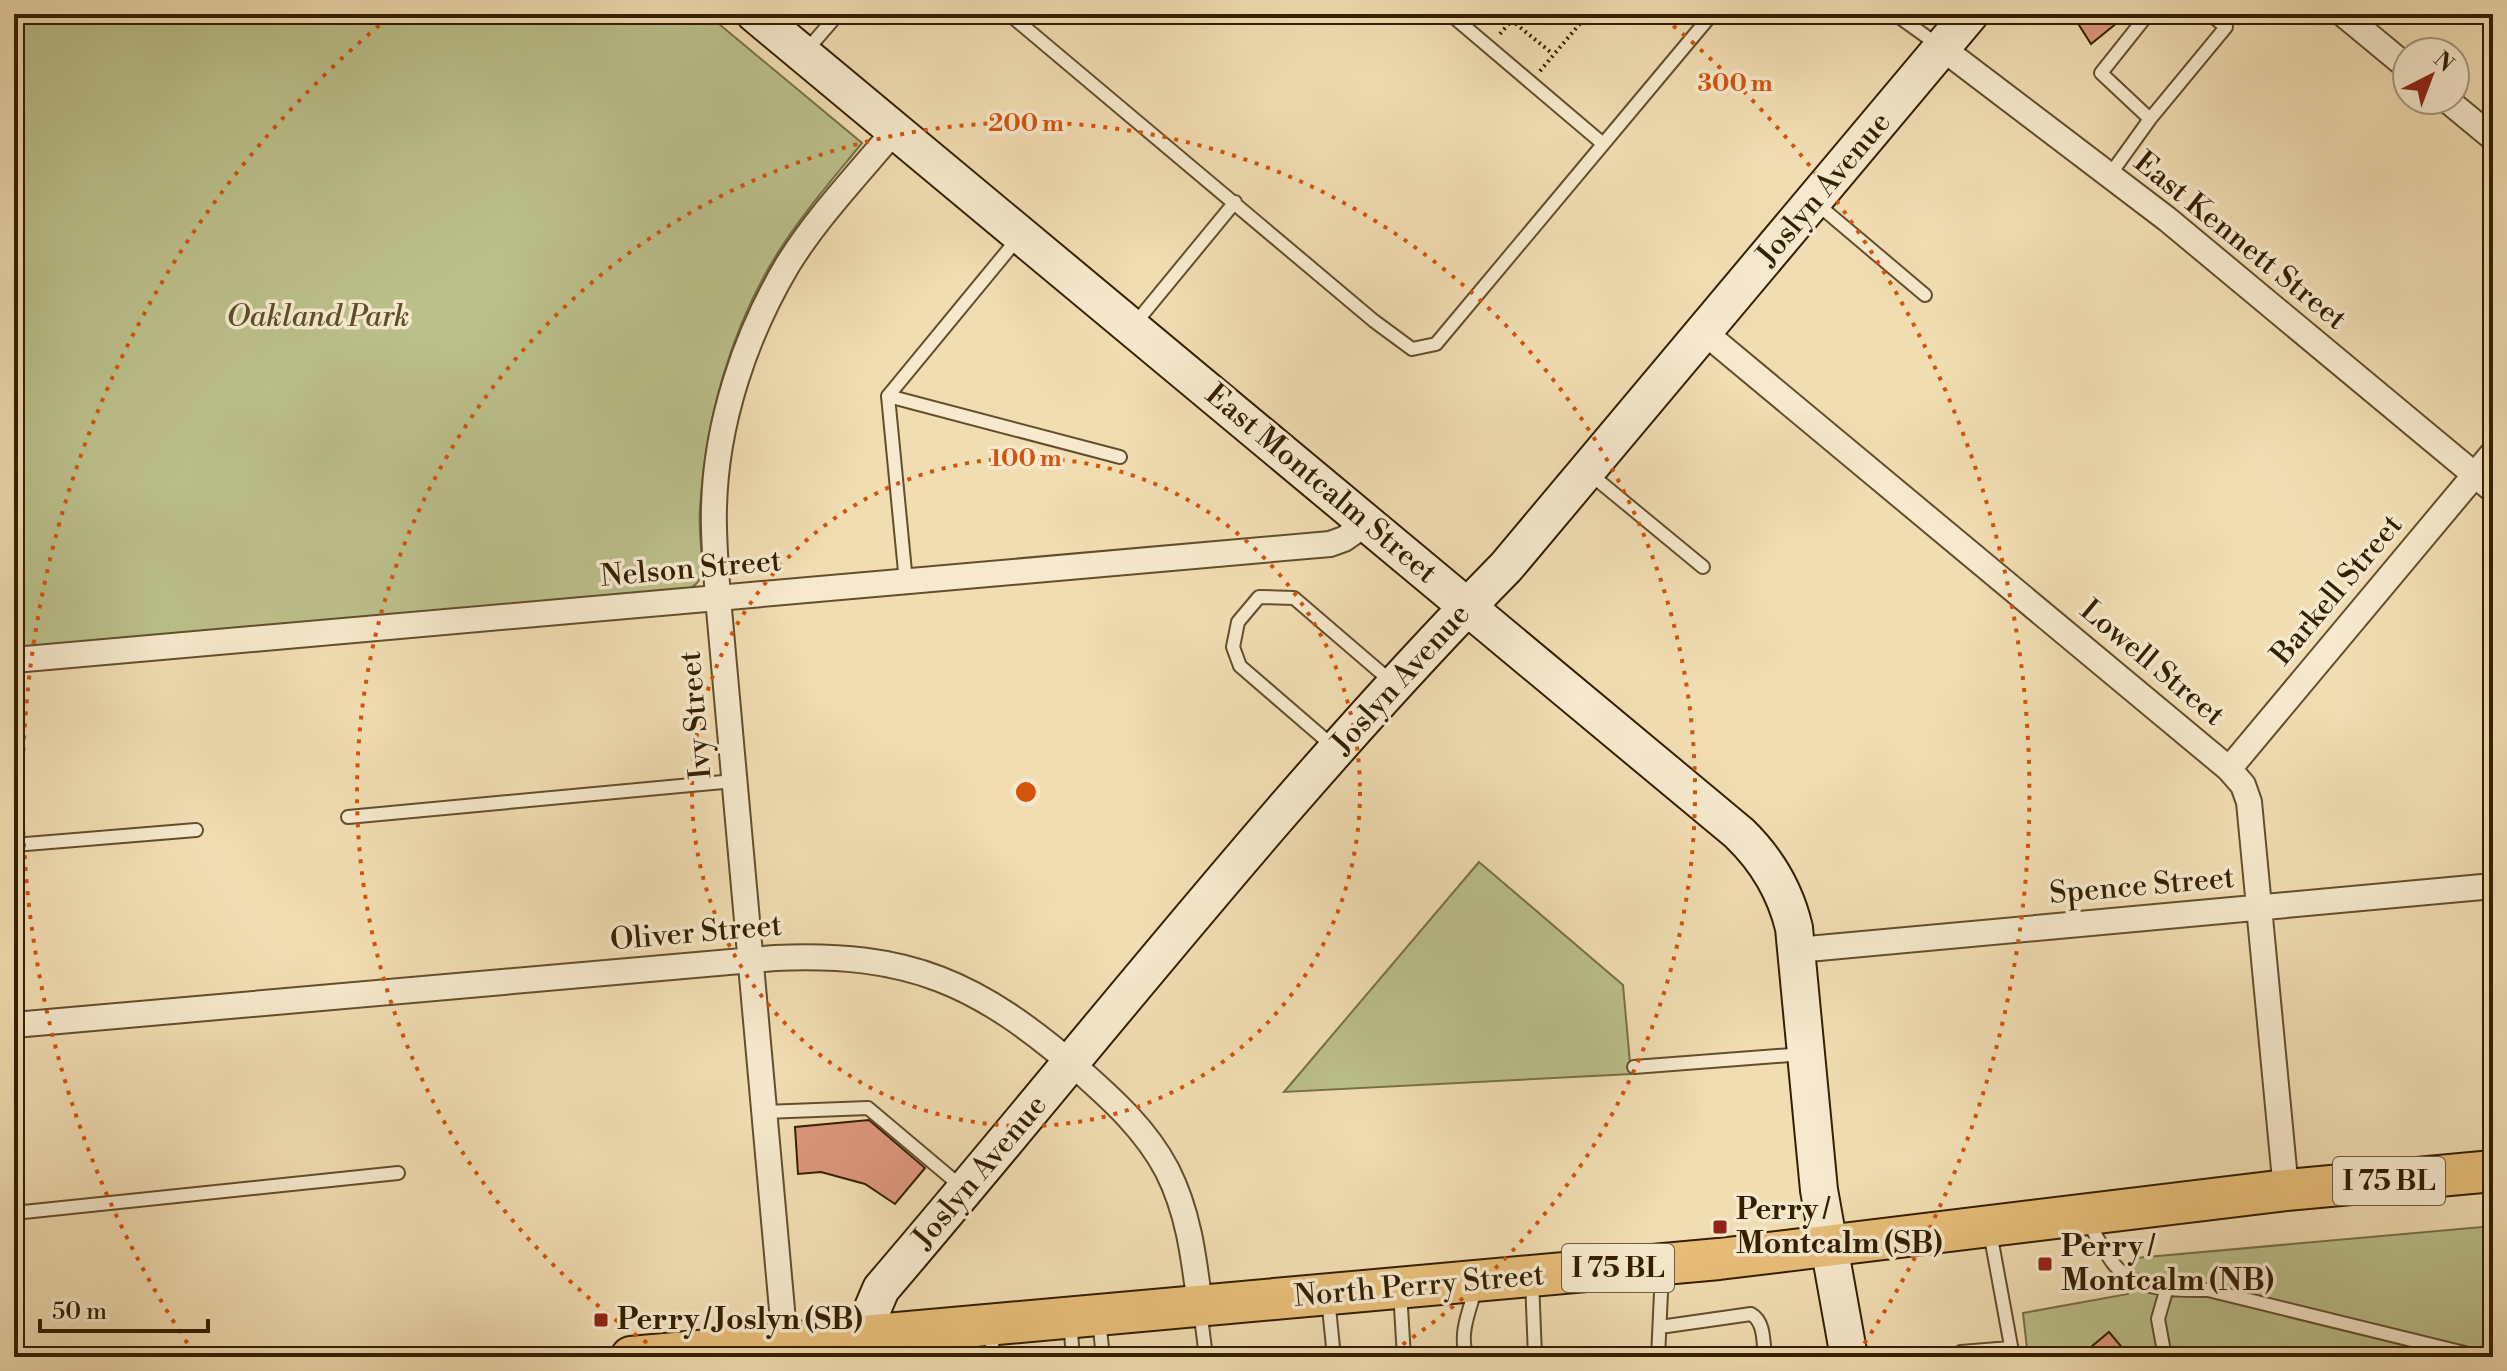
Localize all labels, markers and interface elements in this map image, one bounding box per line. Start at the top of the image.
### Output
north arrow [2391,36,2471,116]
text: N [2428,46,2459,79]
text: 300 m [1697,69,1773,99]
street label: Joslyn Avenue [1748,104,1899,275]
text: 200 m [988,109,1064,139]
street label: East Kennett Street [2126,144,2354,339]
park label: Oakland Park [227,298,409,336]
street label: East Montcalm Street [1197,376,1445,592]
text: 100 m [990,444,1062,474]
street label: Barkell Street [2262,507,2411,674]
street label: Nelson Street [599,542,783,596]
street label: Lowell Street [2072,591,2232,735]
street label: Joslyn Avenue [1323,596,1478,763]
street label: Ivy Street [671,649,721,781]
centre of rings [1012,778,1040,806]
street label: Spence Street [2048,859,2236,913]
street label: Oliver Street [608,907,784,959]
street label: Joslyn Avenue [904,1087,1055,1258]
road number: I 75 BL [2333,1157,2445,1205]
place label: Perry / Montcalm (SB) [1736,1191,1942,1263]
marker: Perry / Montcalm (SB) [1711,1218,1729,1236]
place label: Perry / Montcalm (NB) [2061,1228,2274,1300]
road number: I 75 BL [1562,1244,1674,1292]
marker: Perry / Montcalm (NB) [2036,1255,2054,1273]
street label: North Perry Street [1292,1256,1546,1316]
scale bar [40,1283,208,1333]
text: 50 m [52,1297,107,1327]
place label: Perry / Joslyn (SB) [617,1301,863,1339]
marker: Perry / Joslyn (SB) [592,1311,610,1329]

